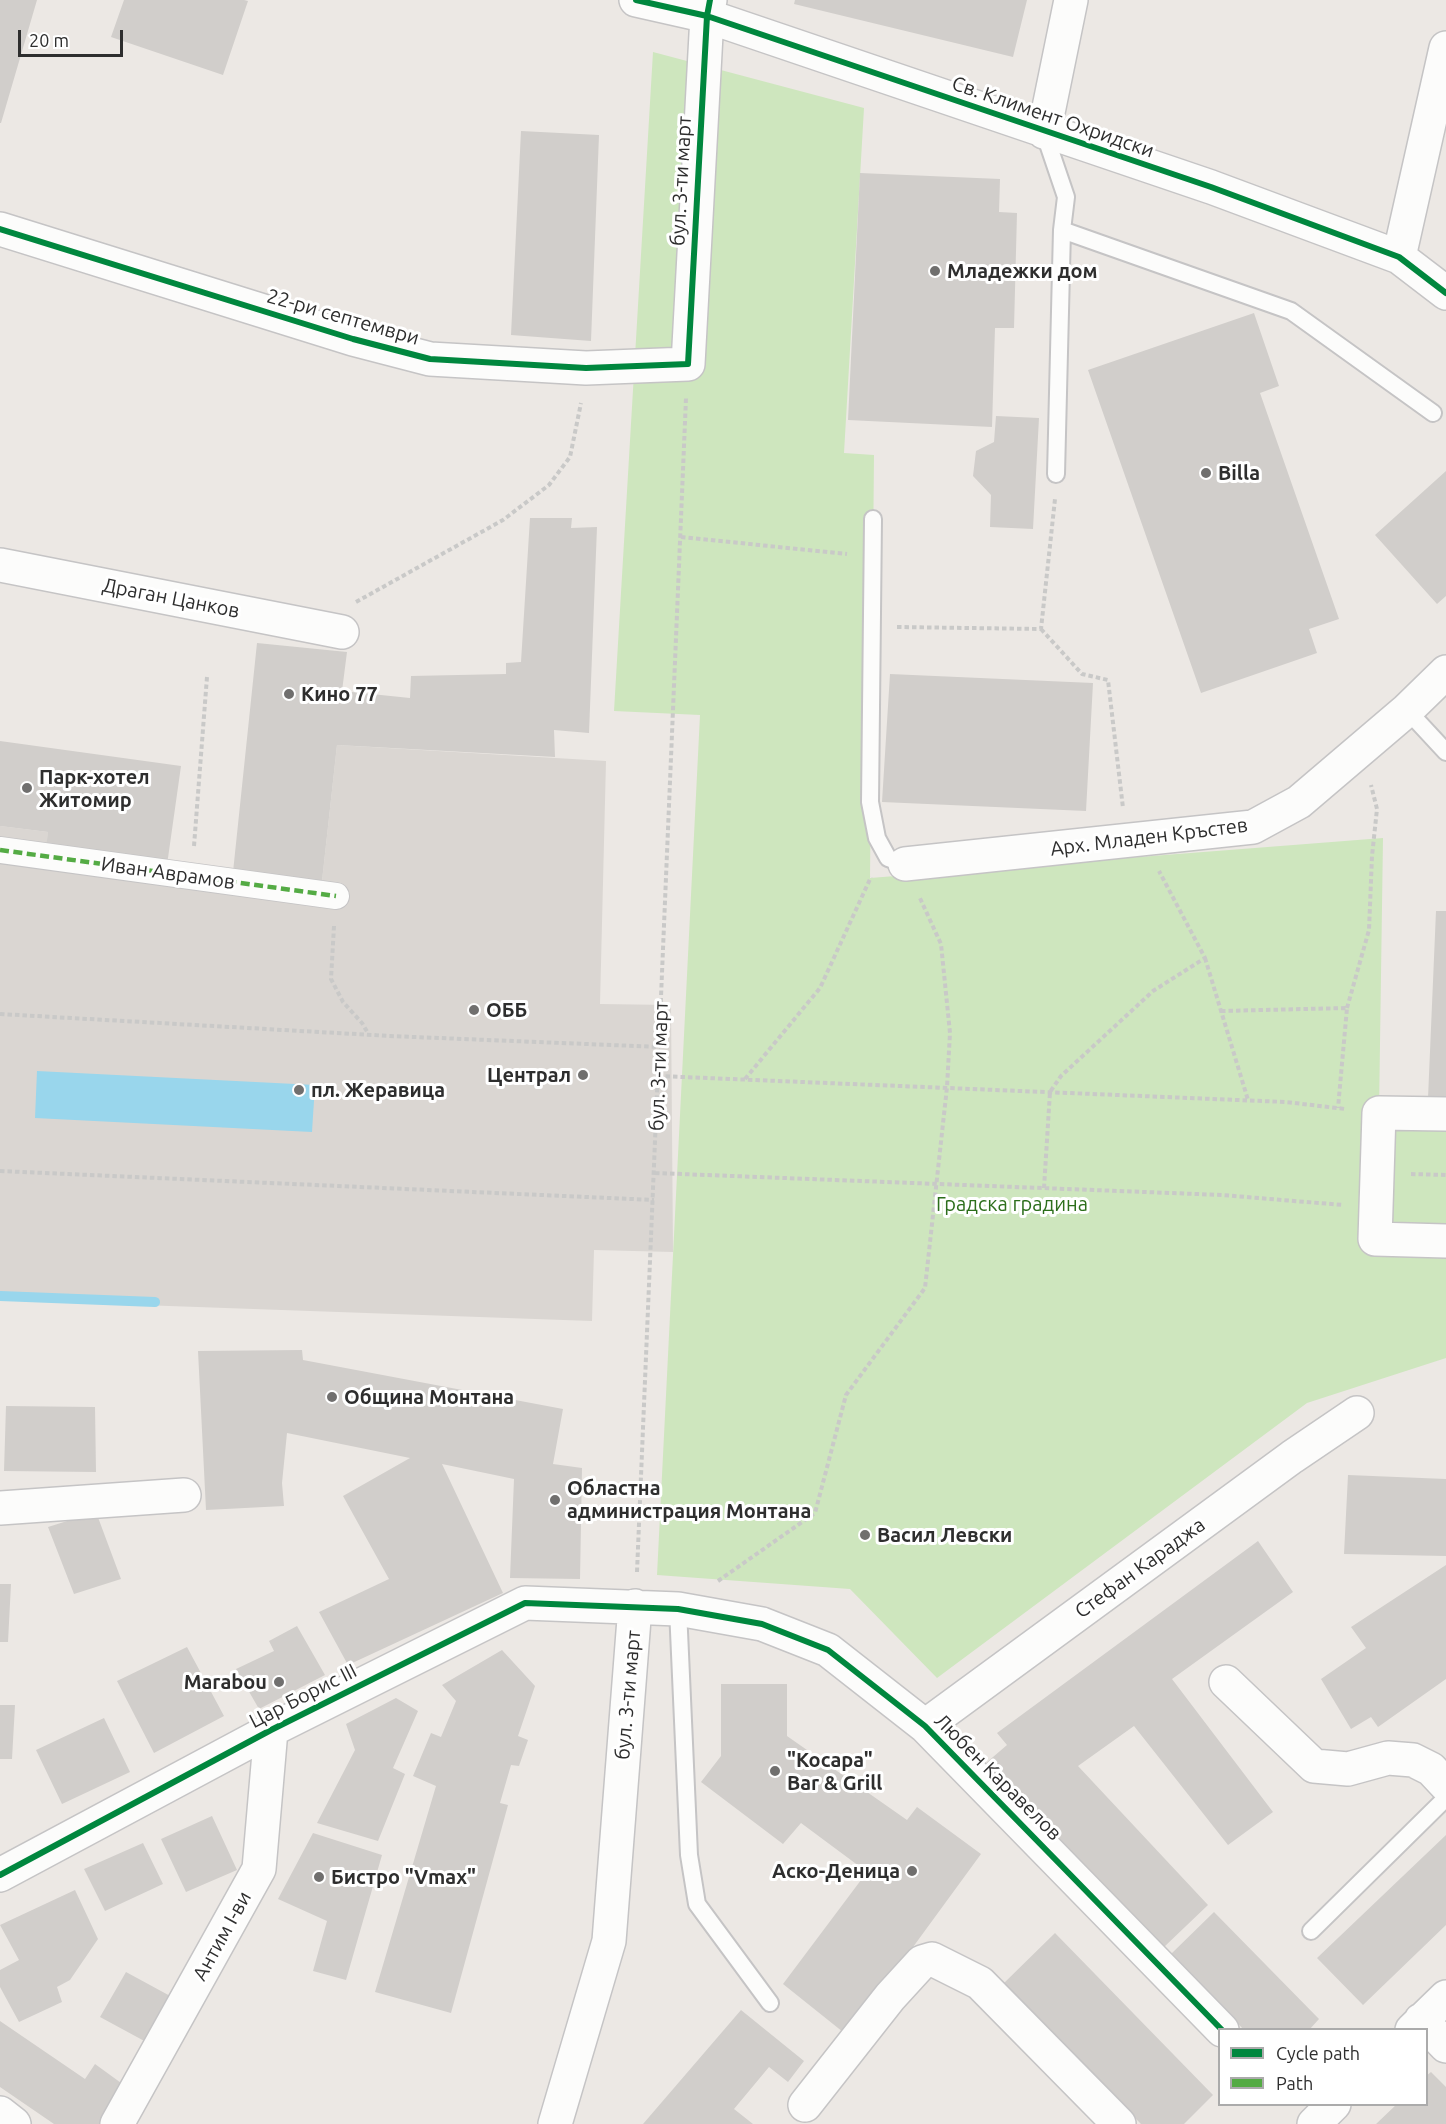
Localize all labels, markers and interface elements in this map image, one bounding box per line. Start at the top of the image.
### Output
scale bar [21,18,126,56]
text: 20 m [29,30,69,50]
street label: Св. Климент Охридски [949,71,1157,163]
street label: бул. 3-ти март [666,115,696,247]
place label: Младежки дом [947,259,1098,283]
marker: Младежки дом [928,264,942,278]
street label: 22-ри септември [264,284,422,350]
place label: Billa [1218,461,1260,485]
marker: Billa [1199,466,1213,480]
street label: Драган Цанков [100,573,242,623]
place label: Кино 77 [301,682,378,706]
marker: Кино 77 [282,687,296,701]
place label: Парк-хотел Житомир [39,765,149,812]
marker: Парк-хотел Житомир [20,781,34,795]
street label: Арх. Младен Кръстев [1049,813,1249,861]
street label: Иван Аврамов [99,852,237,894]
place label: ОББ [486,998,527,1022]
street label: бул. 3-ти март [645,1001,673,1131]
marker: ОББ [467,1003,481,1017]
place label: Централ [487,1063,571,1087]
marker: Централ [576,1068,590,1082]
place label: пл. Жеравица [311,1078,445,1102]
marker: пл. Жеравица [292,1083,306,1097]
park label: Градска градина [936,1192,1088,1216]
place label: Община Монтана [344,1385,514,1409]
marker: Община Монтана [325,1390,339,1404]
place label: Областна администрация Монтана [567,1476,811,1523]
marker: Областна администрация Монтана [548,1493,562,1507]
street label: Стефан Караджа [1070,1513,1210,1623]
place label: Васил Левски [877,1523,1012,1547]
marker: Васил Левски [858,1528,872,1542]
street label: бул. 3-ти март [610,1629,646,1761]
street label: Цар Борис III [245,1659,361,1733]
place label: Marabou [184,1670,267,1694]
marker: Marabou [272,1675,286,1689]
street label: Любен Каравелов [930,1709,1066,1845]
place label: "Косара" Bar & Grill [787,1748,882,1795]
marker: "Косара" Bar & Grill [768,1764,782,1778]
place label: Аско-Деница [772,1859,900,1883]
marker: Аско-Деница [905,1864,919,1878]
place label: Бистро "Vmax" [331,1865,476,1889]
marker: Бистро "Vmax" [312,1870,326,1884]
street label: Антим I-ви [188,1887,256,1985]
legend [1218,2028,1428,2106]
text: Cycle path [1276,2043,1360,2063]
text: Path [1276,2073,1313,2093]

